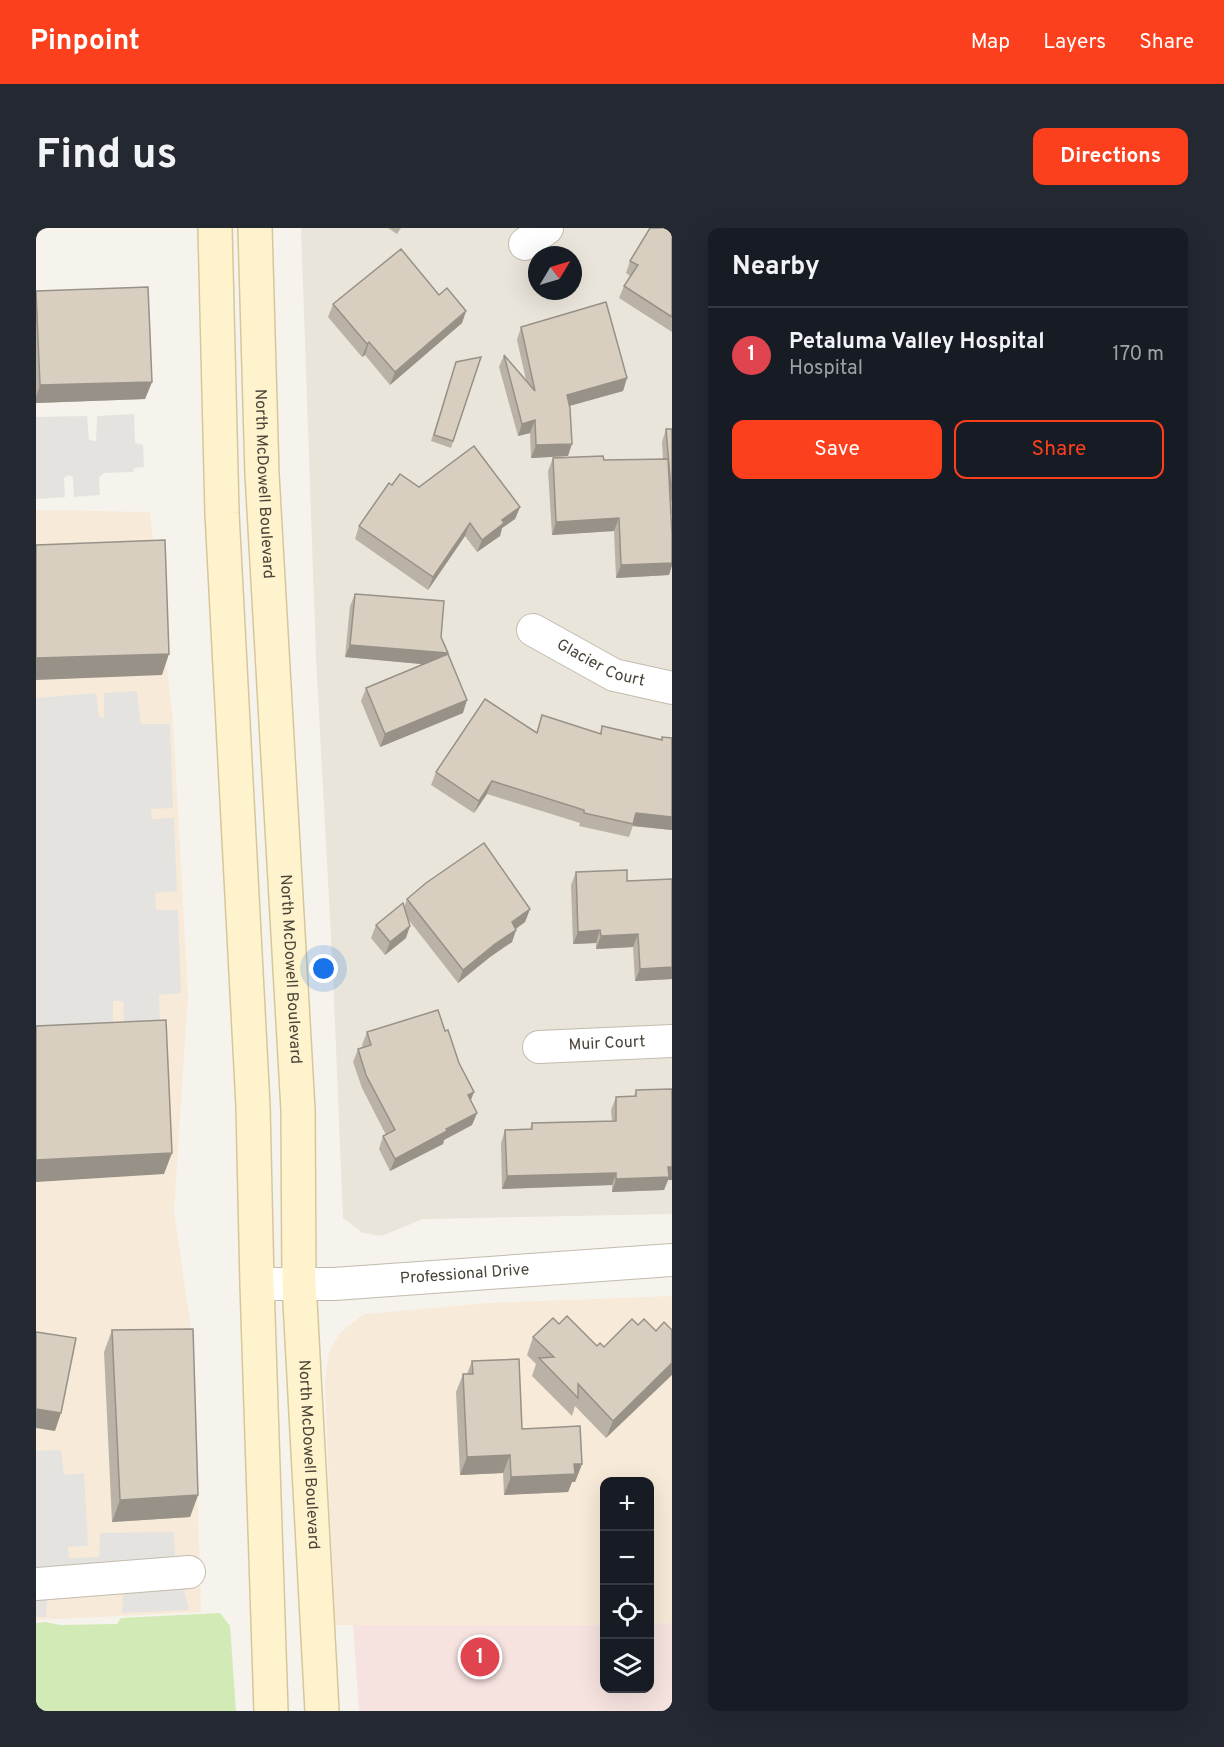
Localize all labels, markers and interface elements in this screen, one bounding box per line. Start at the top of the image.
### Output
text: Pinpoint [30,24,140,60]
text: Map [971,29,1010,56]
text: Layers [1043,29,1106,56]
text: Share [1139,29,1194,56]
button: Directions [1033,128,1188,185]
text: Find us [36,130,177,183]
north arrow [528,246,582,300]
text: Nearby [732,251,820,284]
text: Petaluma Valley Hospital [789,329,1045,356]
text: 1 [748,342,756,368]
text: 170 m [1112,342,1164,368]
text: Hospital [789,356,863,382]
street label: North McDowell Boulevard [250,389,278,579]
button: Save [732,420,942,479]
button: Share [954,420,1164,479]
street label: Glacier Court [553,635,647,692]
street label: North McDowell Boulevard [275,874,305,1065]
your location [309,954,338,983]
street label: Muir Court [568,1032,646,1056]
street label: Professional Drive [399,1260,530,1289]
street label: North McDowell Boulevard [293,1359,323,1550]
map controls [600,1477,654,1693]
button: + [600,1477,654,1531]
button: − [600,1531,654,1585]
button: locate [600,1585,654,1639]
pin: 1 [460,1634,500,1680]
button: layers [600,1639,654,1693]

